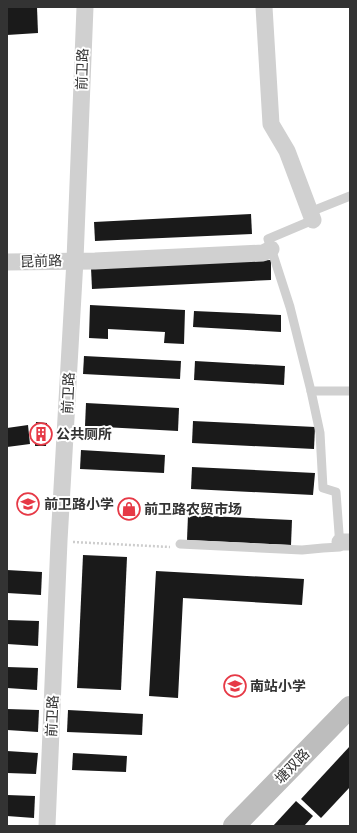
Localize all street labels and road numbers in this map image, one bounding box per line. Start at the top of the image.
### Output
street label: 前卫路 [73,48,91,90]
street label: 昆前路 [20,252,62,270]
street label: 前卫路 [59,372,77,414]
street label: 前卫路 [43,695,61,737]
street label: 塘双路 [272,745,312,787]

